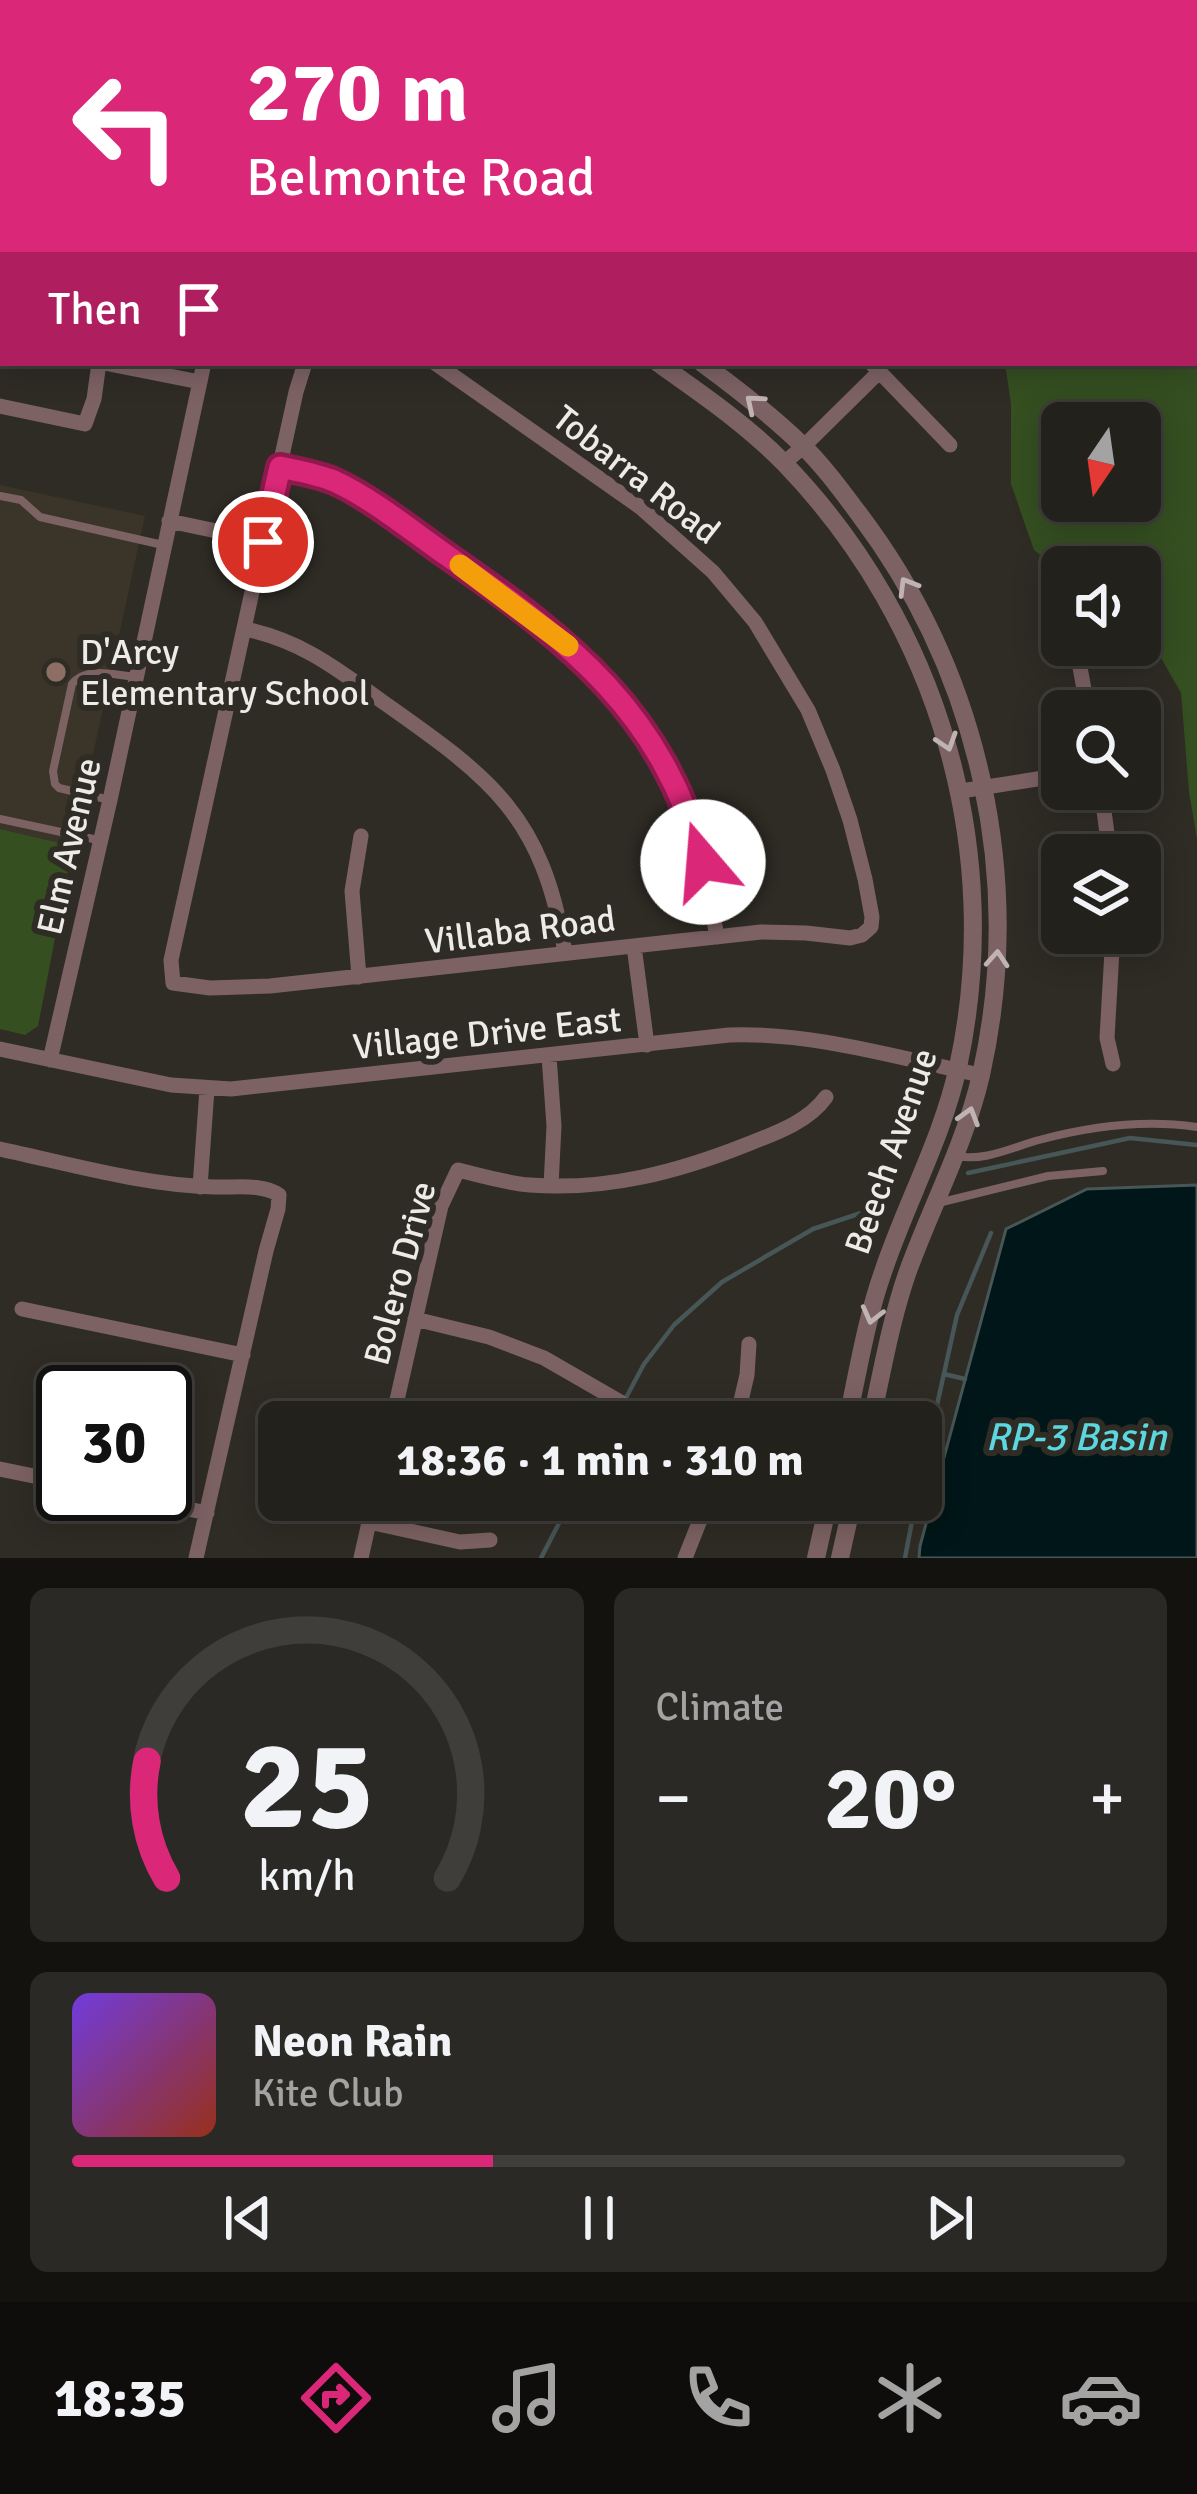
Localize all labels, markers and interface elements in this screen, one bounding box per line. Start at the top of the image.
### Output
text: 270 m [246,41,468,145]
icon: left [48,48,204,204]
text: Belmonte Road [246,144,595,211]
icon: arrive [166,276,232,342]
text: Then [48,282,142,337]
street label: Tobarra Road [543,396,729,555]
one-way arrow [746,396,768,418]
north arrow [1041,402,1161,522]
map controls [1041,402,1161,954]
pin [212,491,314,593]
icon: arrive [230,509,296,575]
button: sound [1041,546,1161,666]
one-way arrow [899,577,921,599]
place label: D'Arcy Elementary School [80,630,369,716]
marker: D'Arcy Elementary School [43,659,69,685]
button: search [1041,690,1161,810]
one-way arrow [933,731,958,752]
street label: Elm Avenue [27,753,112,939]
position arrow [640,799,766,925]
button: layers [1041,834,1161,954]
street label: Villaba Road [422,896,618,965]
one-way arrow [984,949,1010,968]
street label: Village Drive East [351,997,624,1070]
street label: Beech Avenue [835,1043,948,1260]
one-way arrow [955,1106,980,1127]
street label: Bolero Drive [354,1177,447,1370]
one-way arrow [861,1305,886,1325]
speed limit sign: 30 [36,1365,192,1521]
water label: RP-3 Basin [985,1413,1168,1461]
text: 18:36 · 1 min · 310 m [396,1433,804,1488]
text: Climate [656,1683,784,1731]
text: 25 [239,1710,374,1863]
text: 20° [824,1743,957,1854]
text: − [656,1758,691,1839]
text: + [1089,1758,1125,1839]
text: km/h [258,1850,355,1903]
text: Neon Rain [252,2014,452,2069]
text: Kite Club [252,2069,403,2117]
icon: previous [215,2185,281,2251]
icon: pause [566,2185,632,2251]
icon: next [917,2185,983,2251]
icon: directions [294,2356,378,2440]
icon: music [485,2356,569,2440]
icon: phone [676,2356,760,2440]
icon: climate [868,2356,952,2440]
icon: car [1059,2356,1143,2440]
text: 18:35 [54,2365,186,2432]

